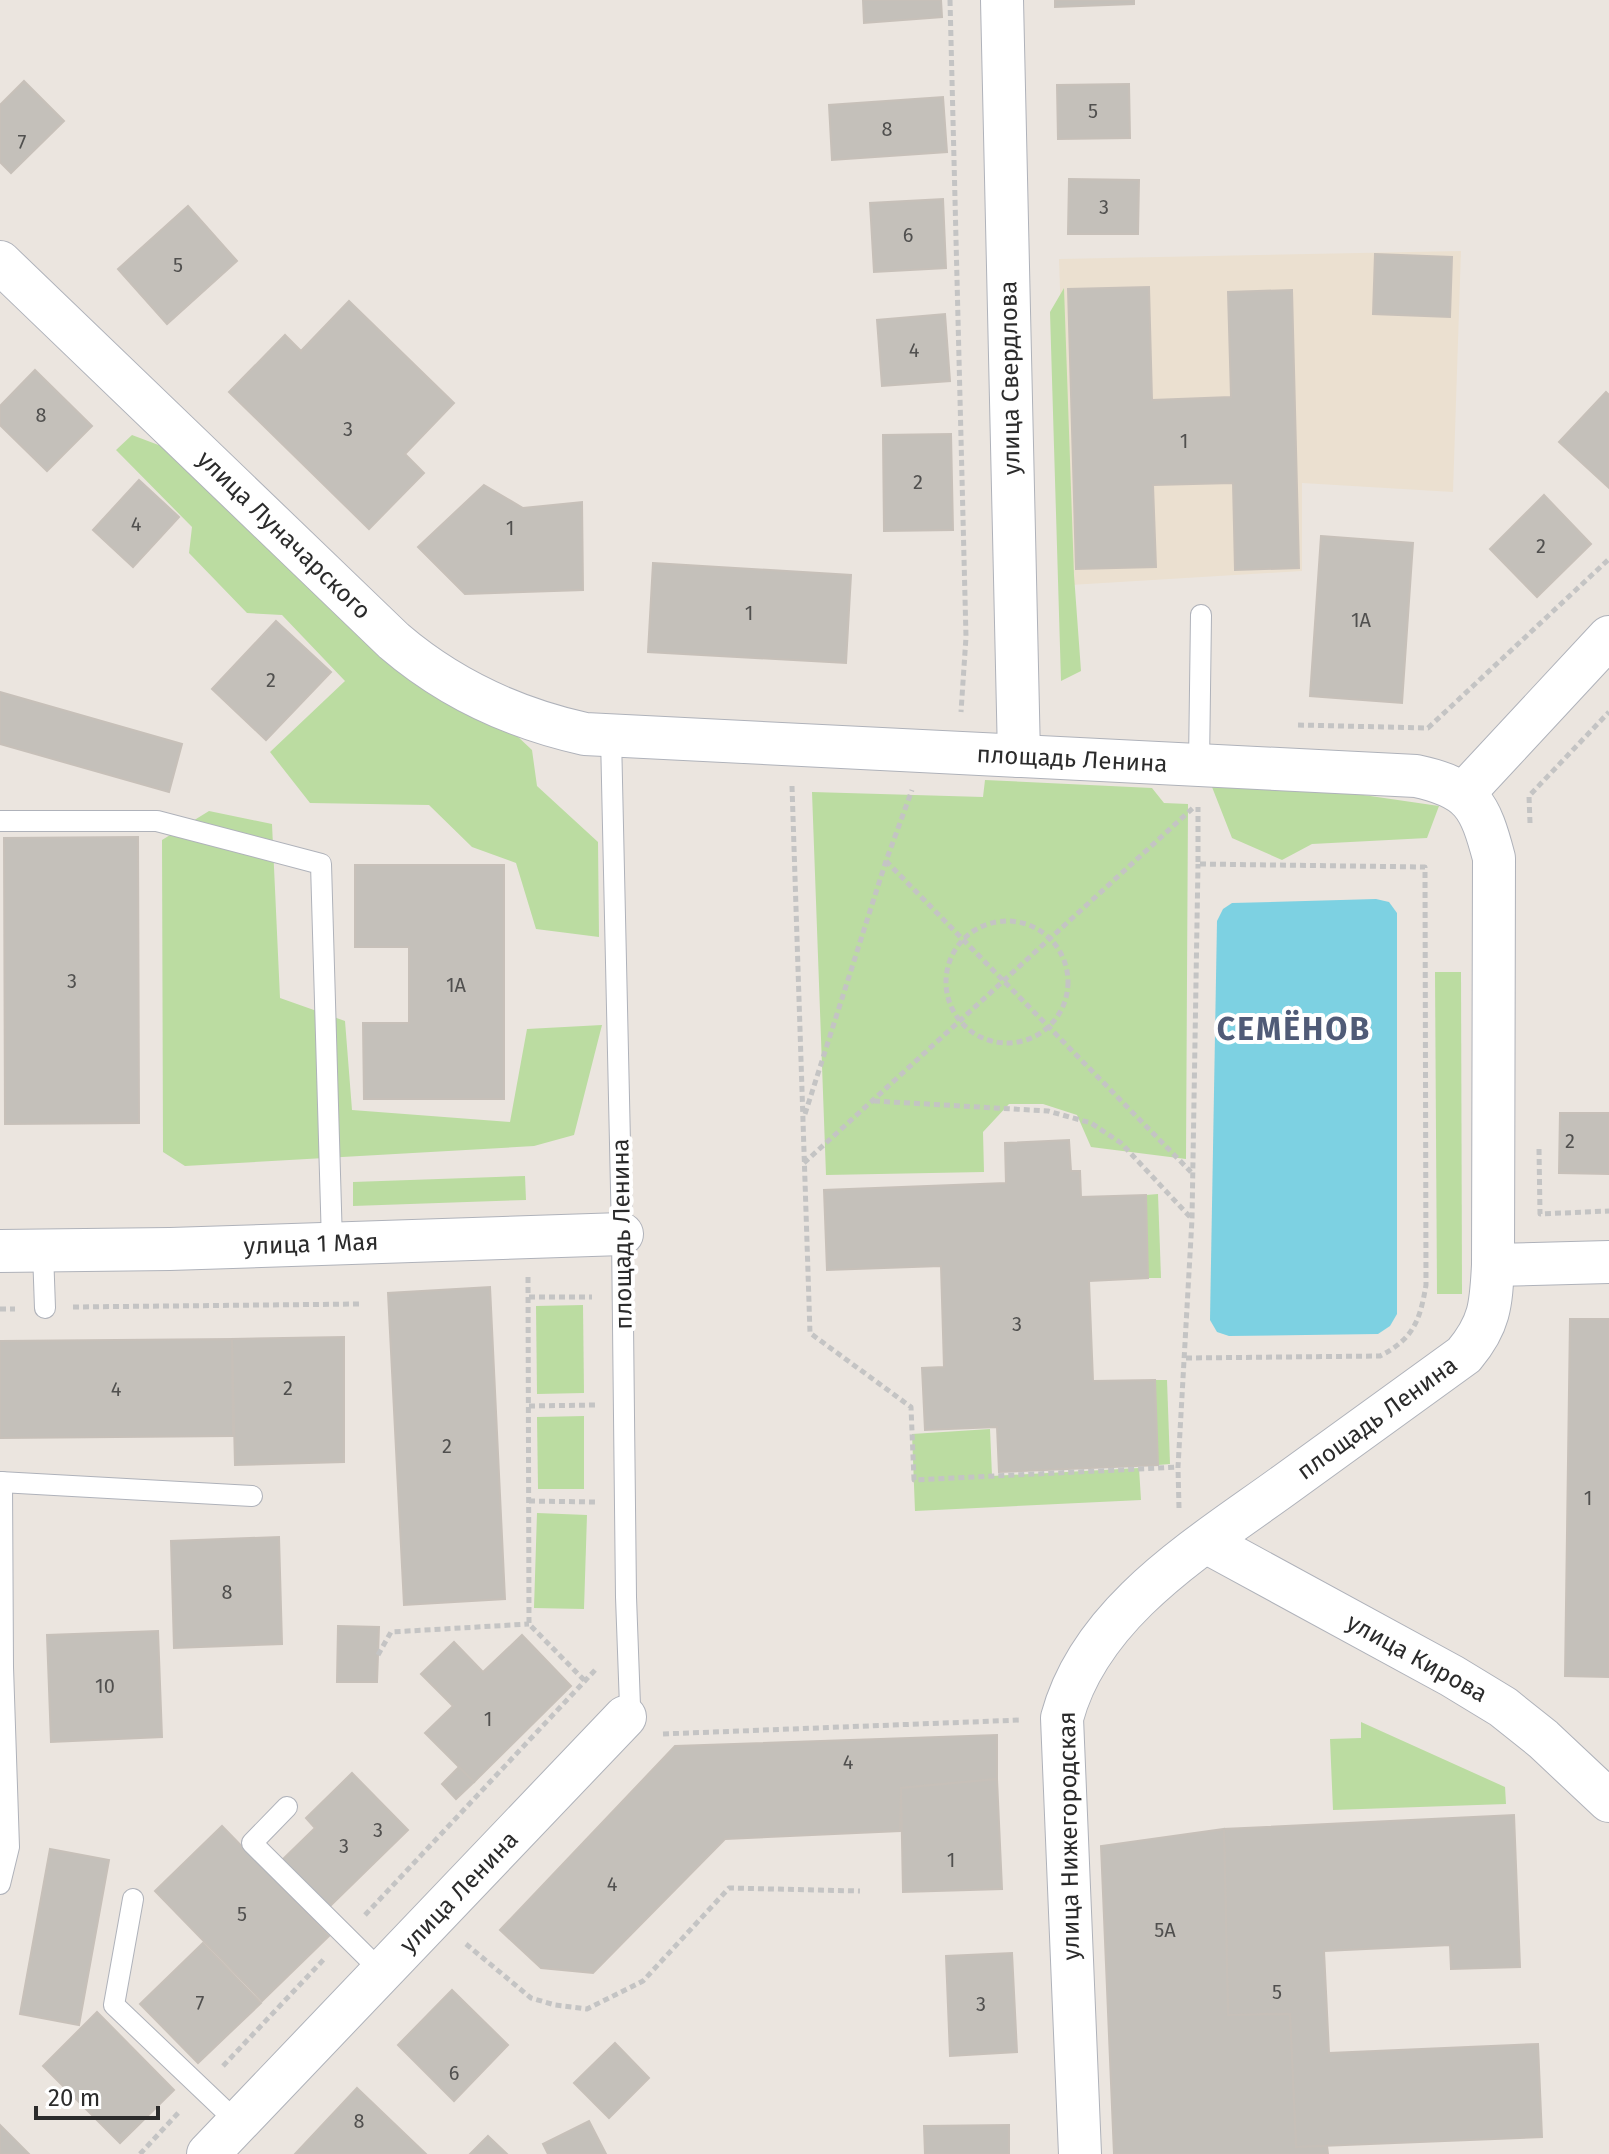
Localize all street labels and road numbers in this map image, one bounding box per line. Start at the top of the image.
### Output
street label: улица Свердлова [994,281,1026,475]
street label: улица Луначарского [192,445,376,625]
street label: площадь Ленина [976,740,1168,778]
street label: площадь Ленина [606,1138,638,1330]
street label: улица 1 Мая [243,1228,379,1260]
street label: площадь Ленина [1291,1351,1463,1485]
street label: улица Кирова [1342,1608,1492,1708]
street label: улица Нижегородская [1053,1711,1085,1961]
street label: улица Ленина [394,1825,524,1959]

